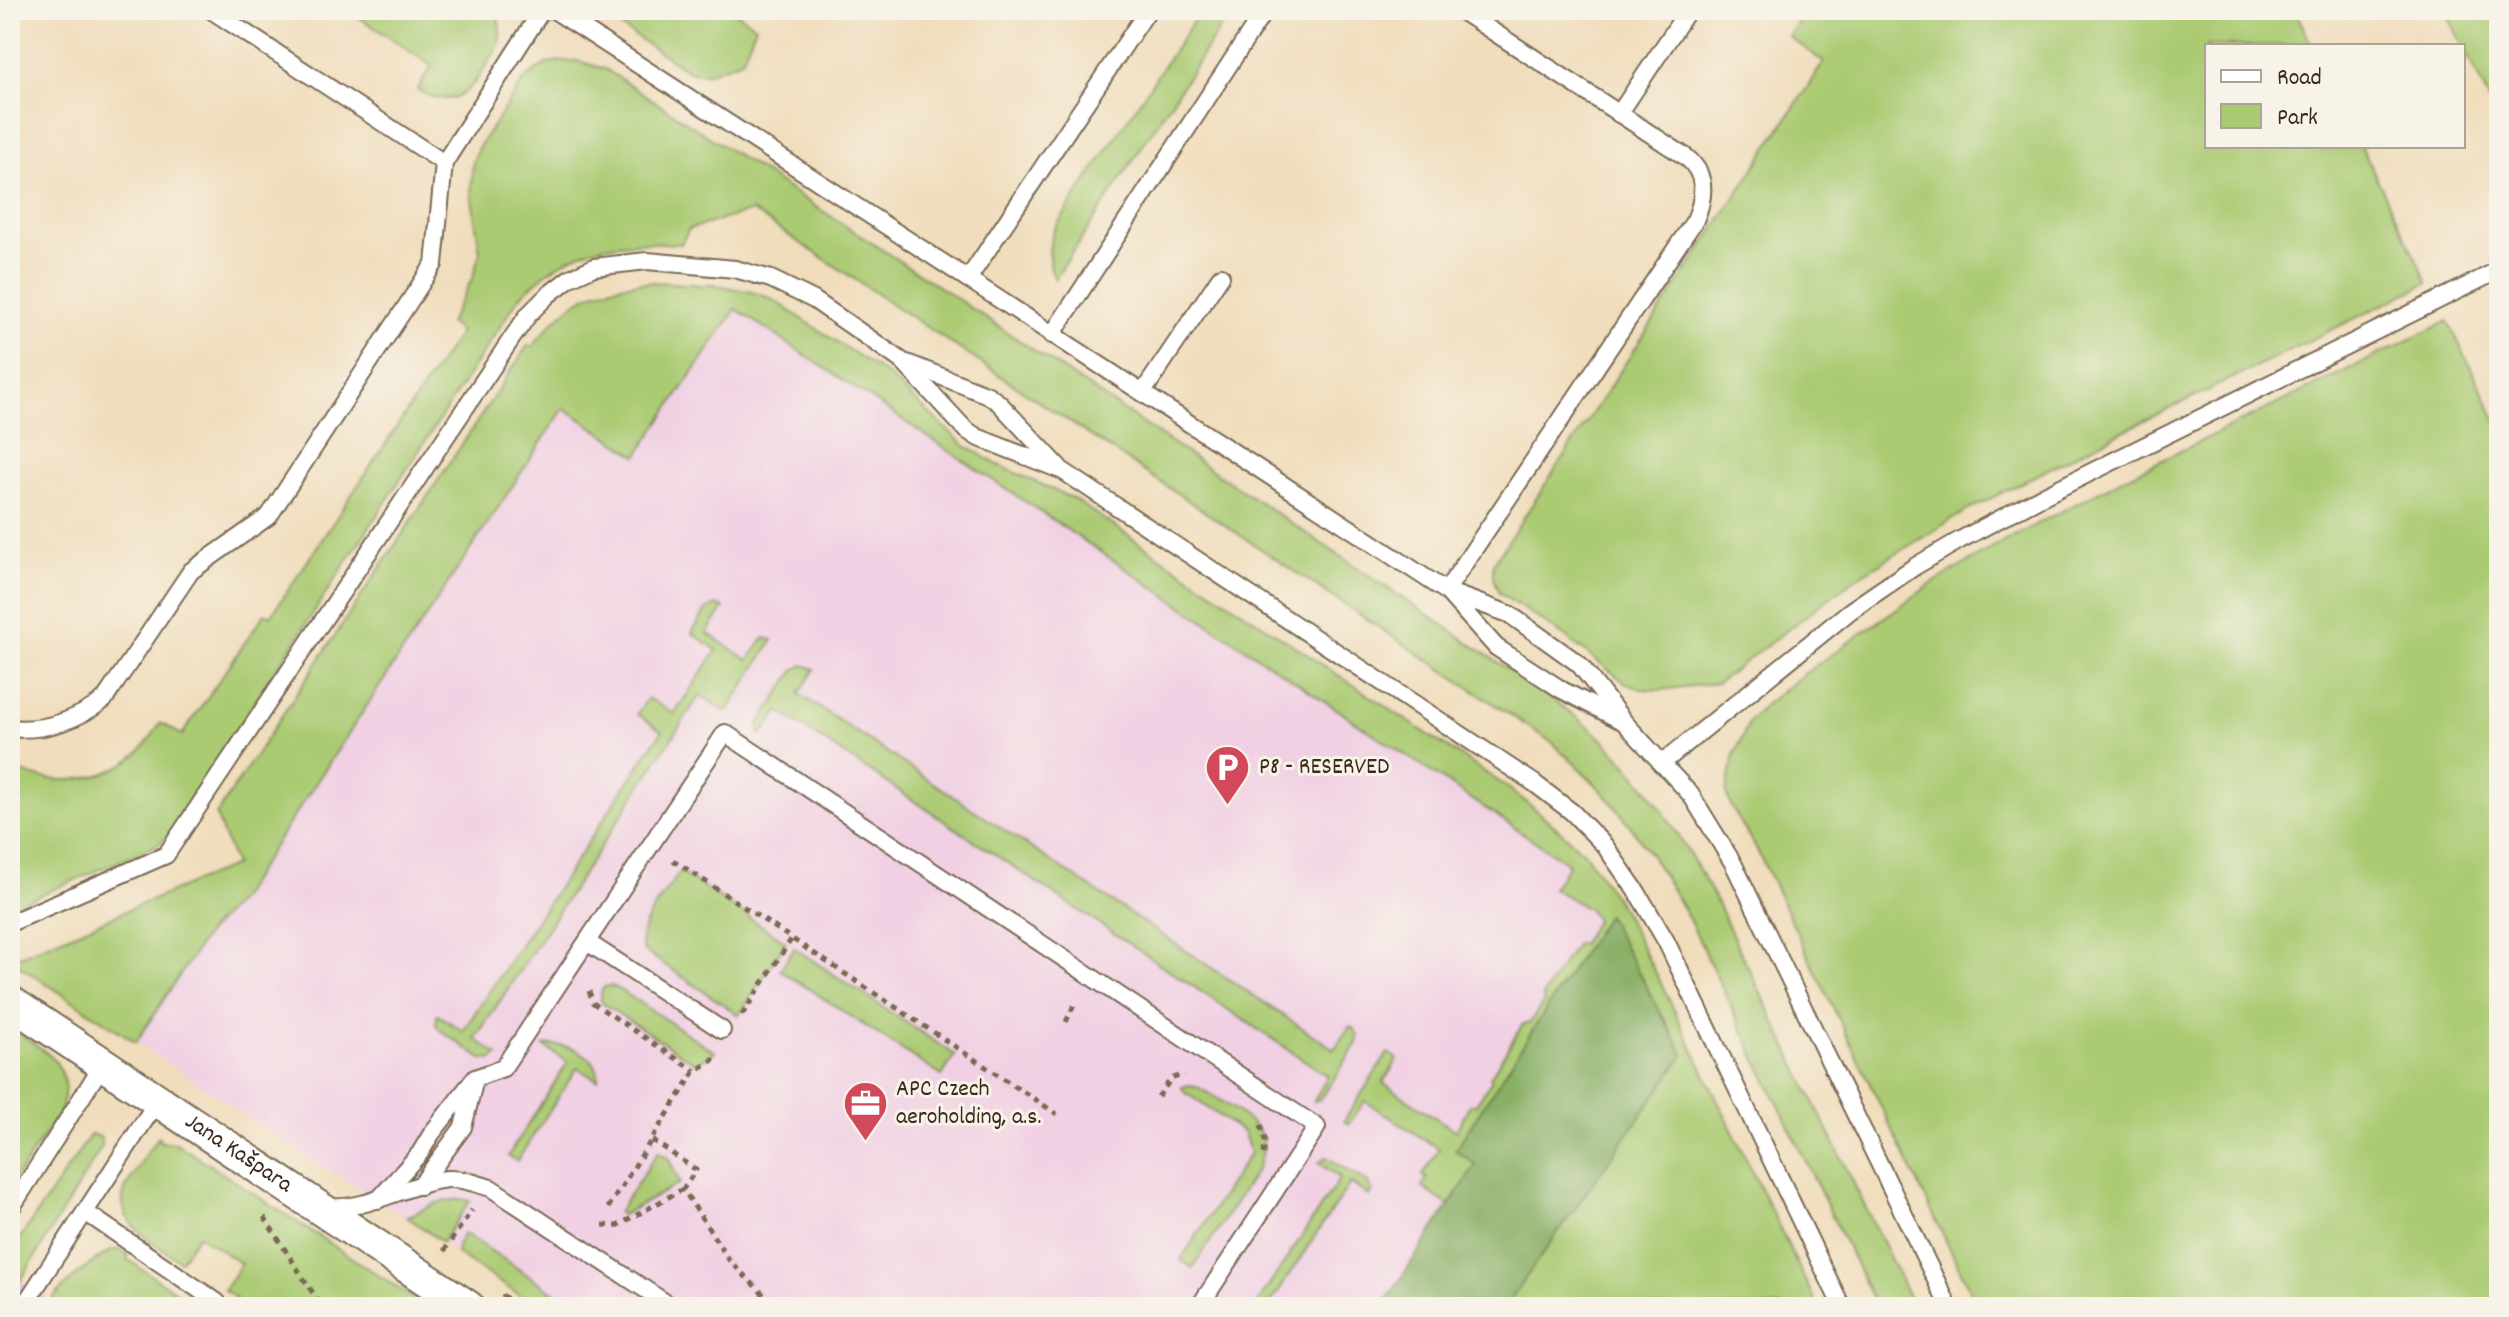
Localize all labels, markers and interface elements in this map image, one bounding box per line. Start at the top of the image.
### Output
legend [2205,44,2465,148]
text: Road [2277,62,2322,96]
text: Park [2277,102,2318,136]
parking icon: P8 - RESERVED [1204,744,1252,807]
place label: P8 - RESERVED [1259,751,1389,785]
place label: APC Czech aeroholding, a.s. [896,1073,1041,1135]
office icon: APC Czech aeroholding, a.s. [841,1080,889,1143]
street label: Jana Kašpara [177,1106,299,1203]

